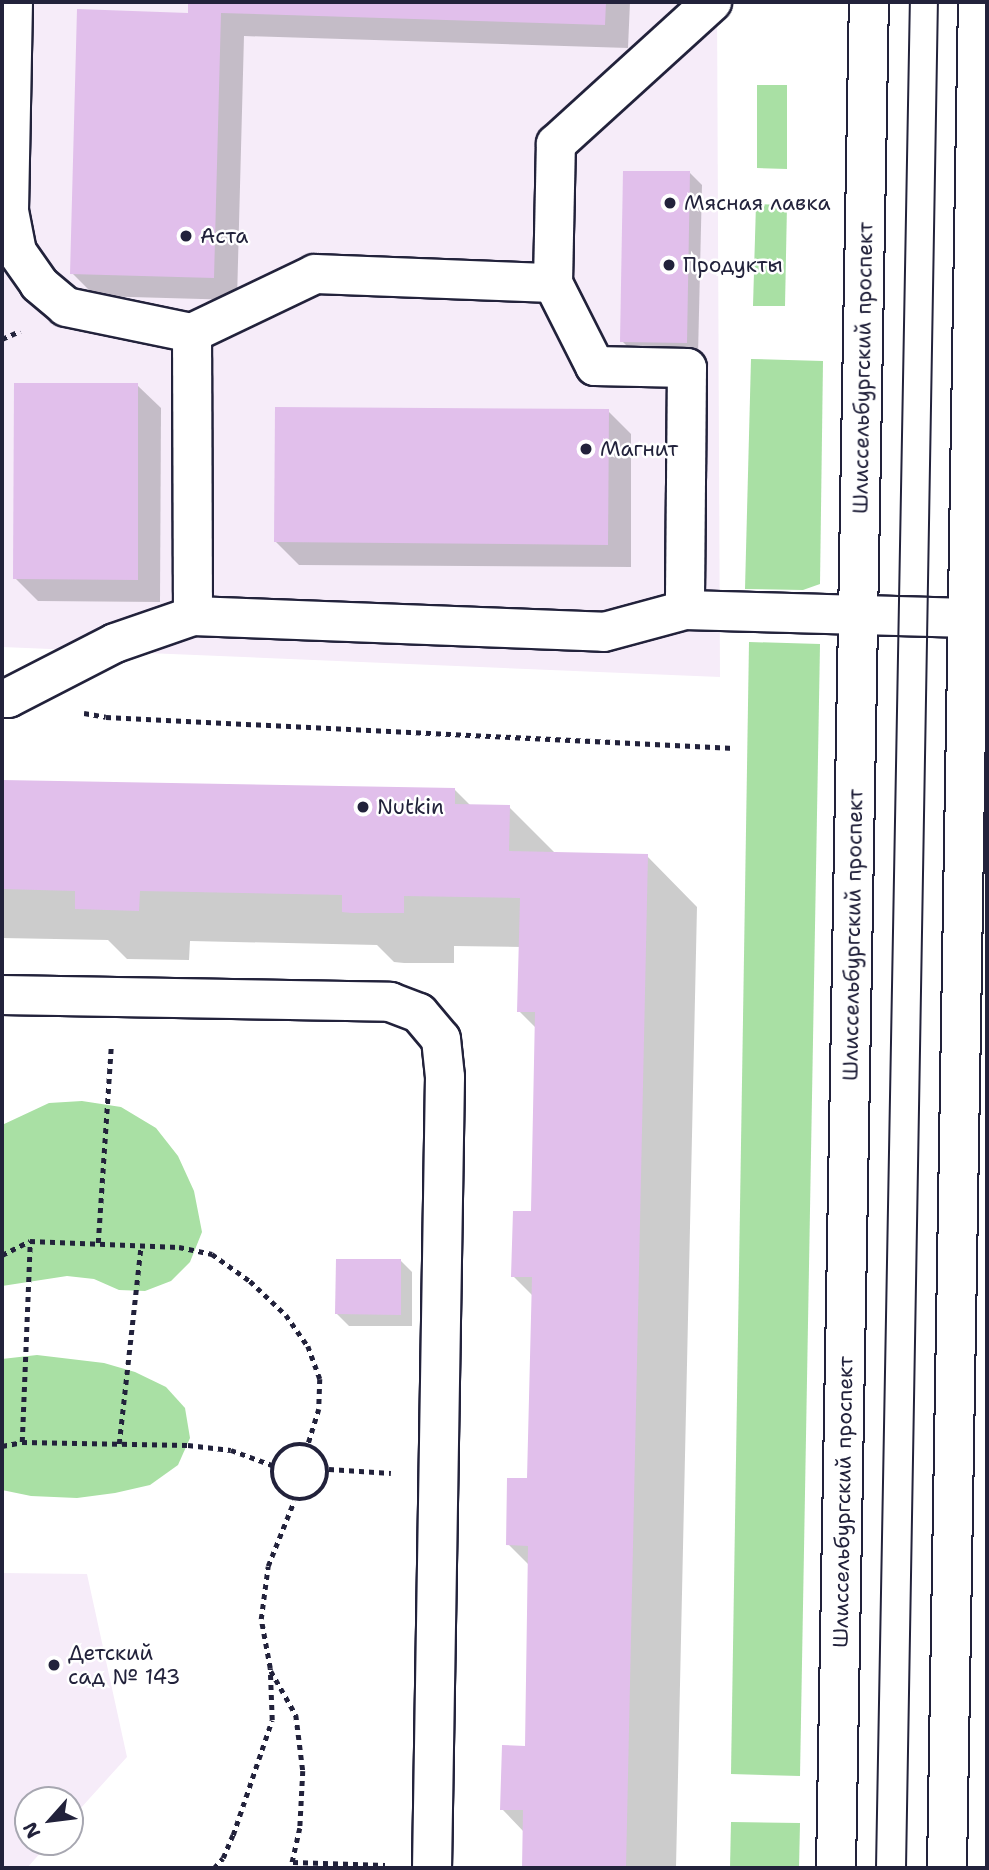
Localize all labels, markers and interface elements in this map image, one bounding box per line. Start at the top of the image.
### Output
place label: Мясная лавка [684,190,830,216]
marker: Мясная лавка [662,195,678,211]
street label: Шлиссельбургский проспект [848,222,878,514]
place label: Аста [200,223,248,249]
marker: Аста [178,228,194,244]
place label: Продукты [683,252,783,278]
marker: Продукты [661,257,677,273]
place label: Магнит [600,436,678,462]
marker: Магнит [578,441,594,457]
street label: Шлиссельбургский проспект [838,789,868,1081]
place label: Nutkin [377,794,444,820]
marker: Nutkin [355,799,371,815]
street label: Шлиссельбургский проспект [828,1356,858,1648]
place label: Детский сад № 143 [68,1640,181,1690]
marker: Детский сад № 143 [46,1657,62,1673]
north arrow [14,1786,84,1856]
text: N [17,1818,46,1843]

